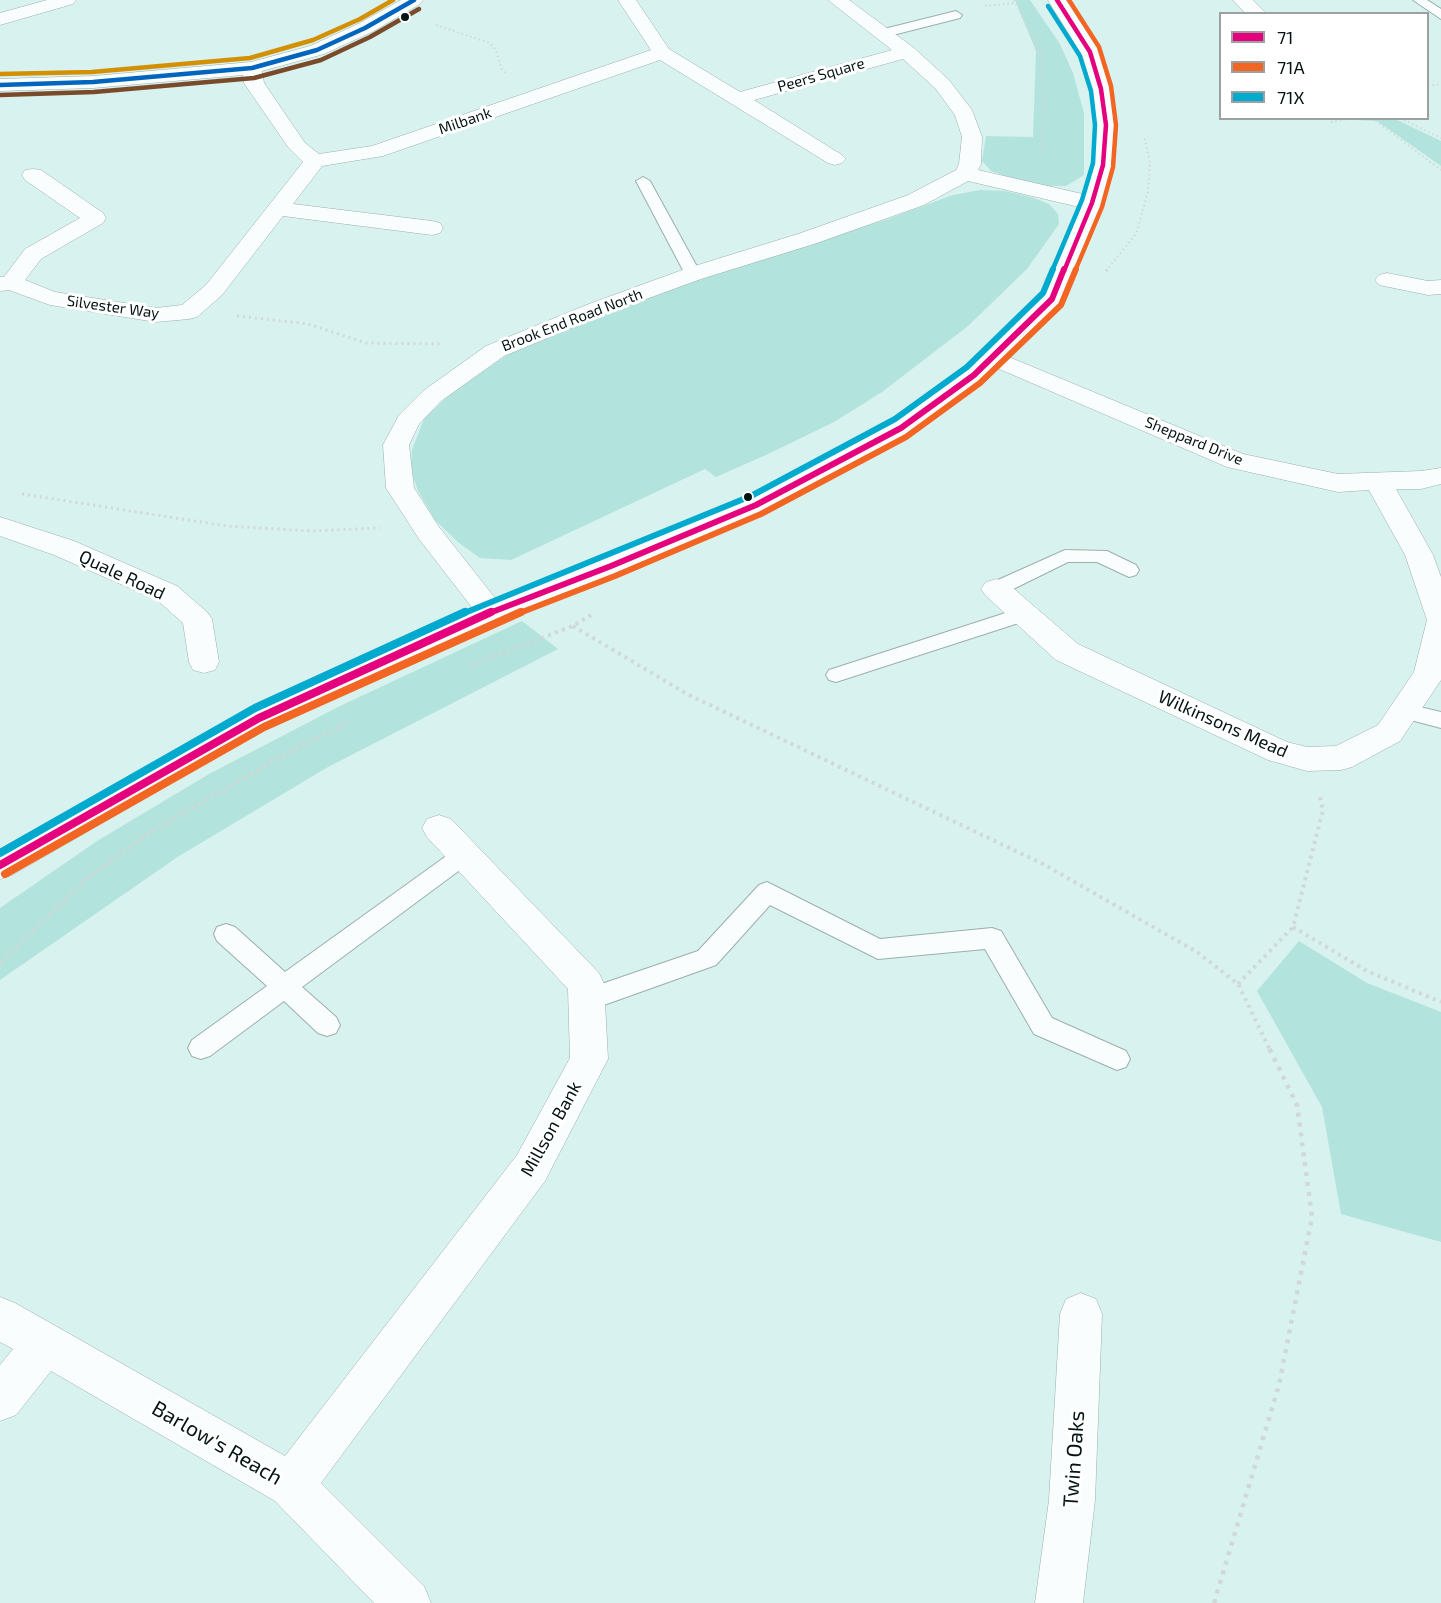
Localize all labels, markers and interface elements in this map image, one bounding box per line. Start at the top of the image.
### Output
unlabelled marker [399,11,411,23]
legend [1219,12,1429,120]
text: 71 [1277,26,1293,48]
street label: Peers Square [776,54,866,96]
text: 71A [1277,56,1305,78]
text: 71X [1277,86,1304,108]
street label: Milbank [436,104,494,138]
street label: Brook End Road North [499,285,645,355]
street label: Silvester Way [66,292,160,322]
street label: Sheppard Drive [1142,413,1246,469]
unlabelled marker [742,491,754,503]
street label: Quale Road [75,546,169,604]
street label: Wilkinsons Mead [1155,686,1291,762]
street label: Millson Bank [516,1078,586,1180]
street label: Barlow's Reach [147,1396,287,1490]
street label: Twin Oaks [1058,1410,1090,1508]

